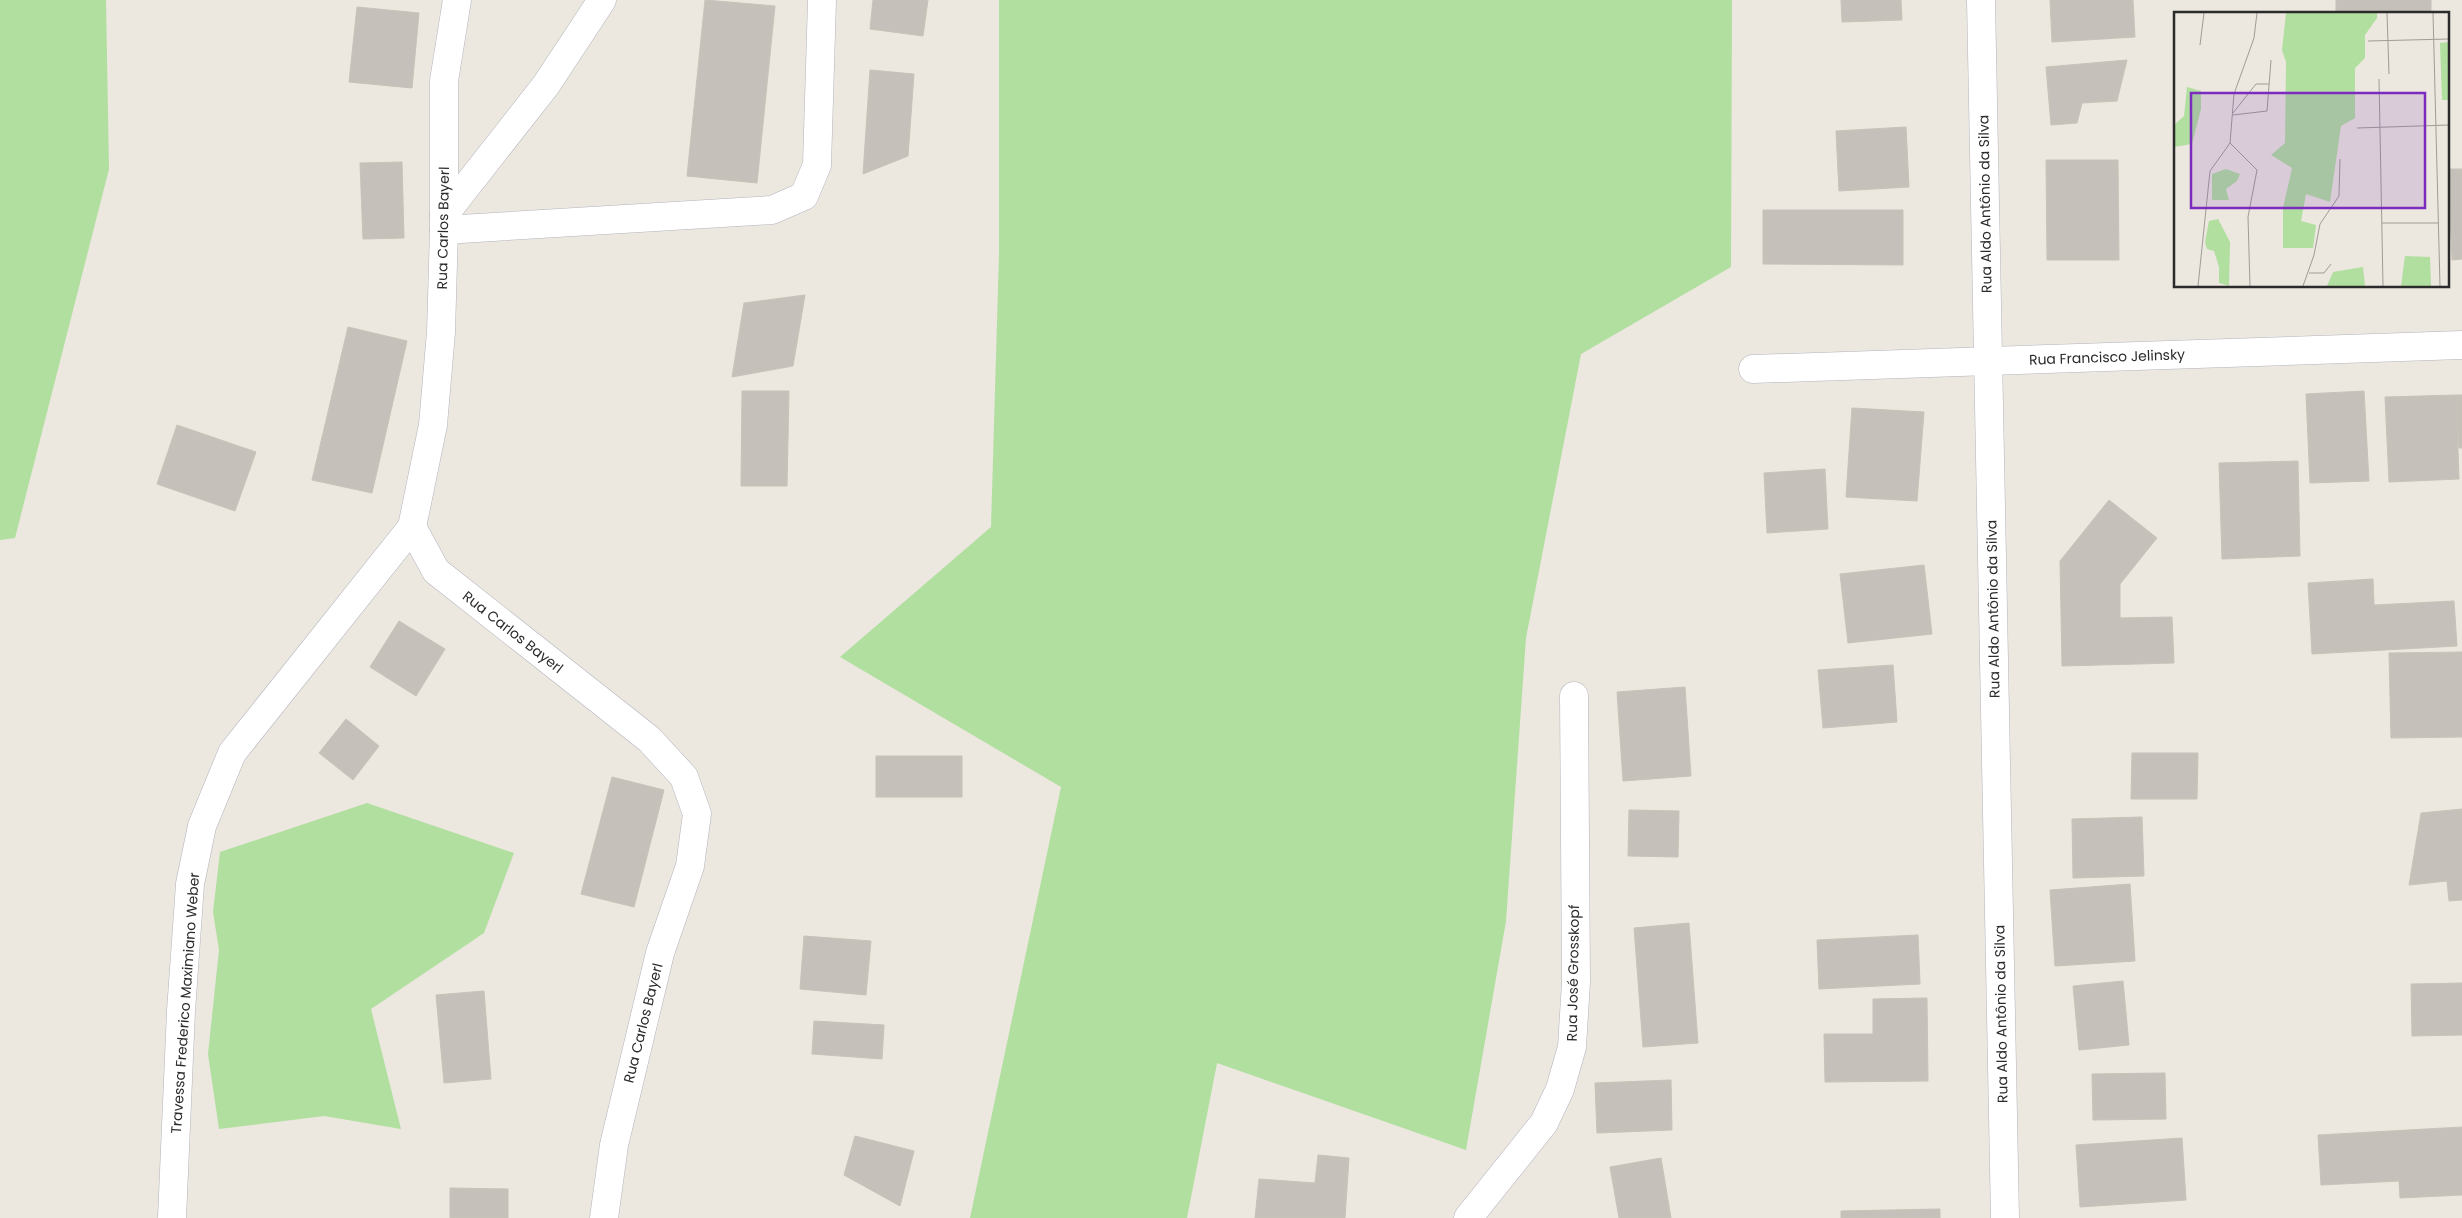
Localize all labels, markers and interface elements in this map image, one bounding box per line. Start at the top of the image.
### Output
inset map [2174,12,2450,288]
street label: Rua Aldo Antônio da Silva [1973,115,1997,293]
street label: Rua Carlos Bayerl [432,166,454,290]
street label: Rua Francisco Jelinsky [2029,344,2186,370]
street label: Rua Aldo Antônio da Silva [1981,520,2005,698]
street label: Rua Carlos Bayerl [458,586,568,678]
street label: Travessa Frederico Maximiano Weber [166,872,204,1134]
street label: Rua José Grosskopf [1562,904,1584,1042]
street label: Rua Aldo Antônio da Silva [1989,925,2013,1103]
street label: Rua Carlos Bayerl [618,961,668,1085]

